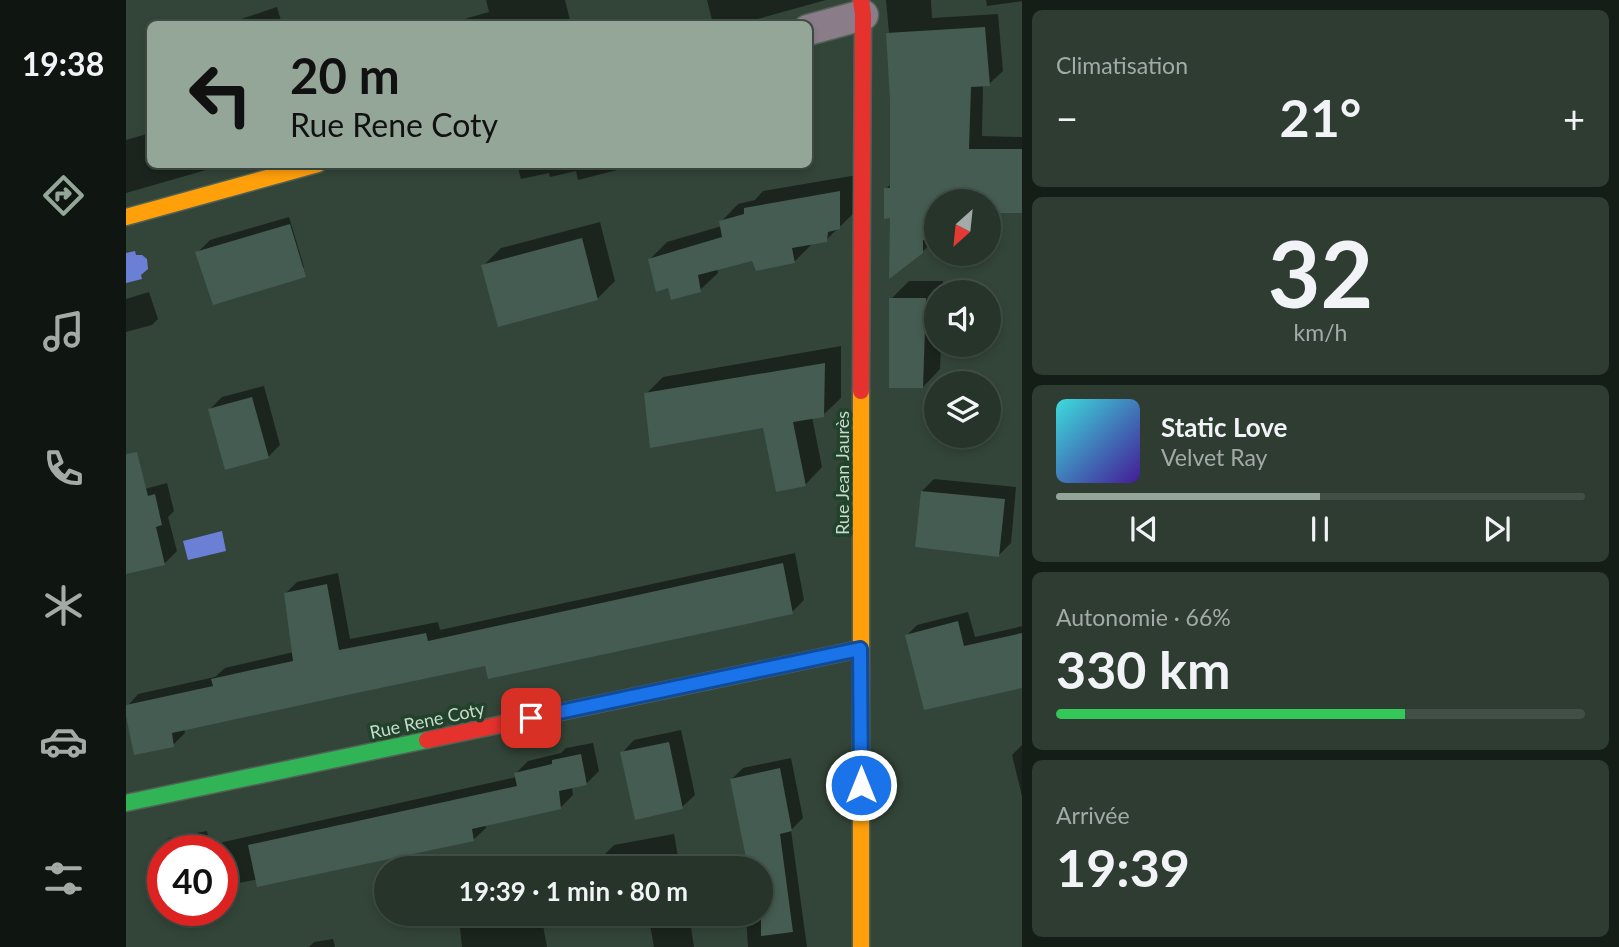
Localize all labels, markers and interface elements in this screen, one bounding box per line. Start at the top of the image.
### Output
text: 19:38 [22,44,104,83]
text: 20 m [290,46,400,104]
icon: left [175,49,266,140]
text: Climatisation [1056,51,1188,79]
text: 21° [1280,86,1361,148]
text: − [1056,95,1078,141]
text: + [1563,95,1585,141]
text: Rue Rene Coty [290,105,498,144]
icon: directions [39,171,88,220]
north arrow [924,189,1001,266]
map controls [924,189,1001,448]
text: 32 [1268,218,1373,327]
button: sound [924,280,1001,357]
icon: music [39,307,88,356]
text: km/h [1294,318,1347,346]
button: layers [924,371,1001,448]
street label: Rue Jean Jaurès [831,411,853,535]
text: Static Love [1161,411,1288,443]
text: Velvet Ray [1161,443,1267,471]
icon: phone [39,444,88,493]
icon: previous [1125,510,1163,548]
icon: pause [1301,510,1339,548]
icon: next [1478,510,1516,548]
icon: climate [39,581,88,630]
text: Autonomie · 66% [1056,603,1231,631]
text: 330 km [1056,638,1230,700]
pin [501,688,561,748]
street label: Rue Rene Coty [367,697,487,743]
icon: arrive [512,699,550,737]
icon: car [39,717,88,766]
position arrow [824,748,898,822]
text: Arrivée [1056,801,1130,829]
speed limit sign: 40 [147,835,238,926]
text: 19:39 [1056,836,1190,898]
icon: filters [39,854,88,903]
text: 19:39 · 1 min · 80 m [459,875,688,907]

